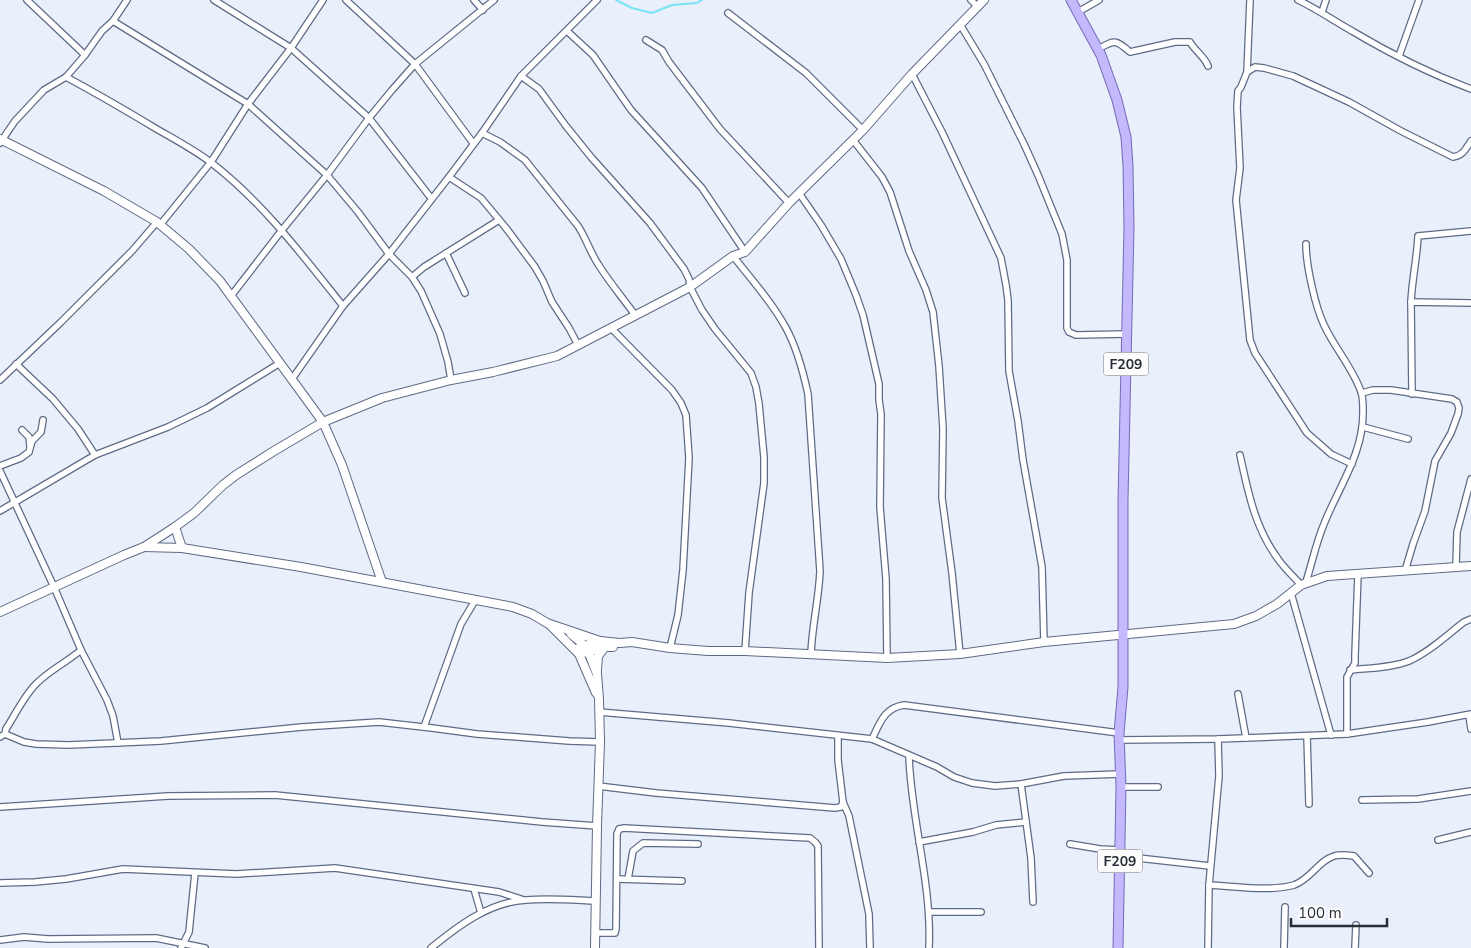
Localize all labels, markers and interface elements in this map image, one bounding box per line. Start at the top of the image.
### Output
road number: F209 [1104,352,1148,376]
road number: F209 [1098,849,1142,872]
scale bar [1291,896,1387,928]
text: 100 m [1298,903,1342,923]

